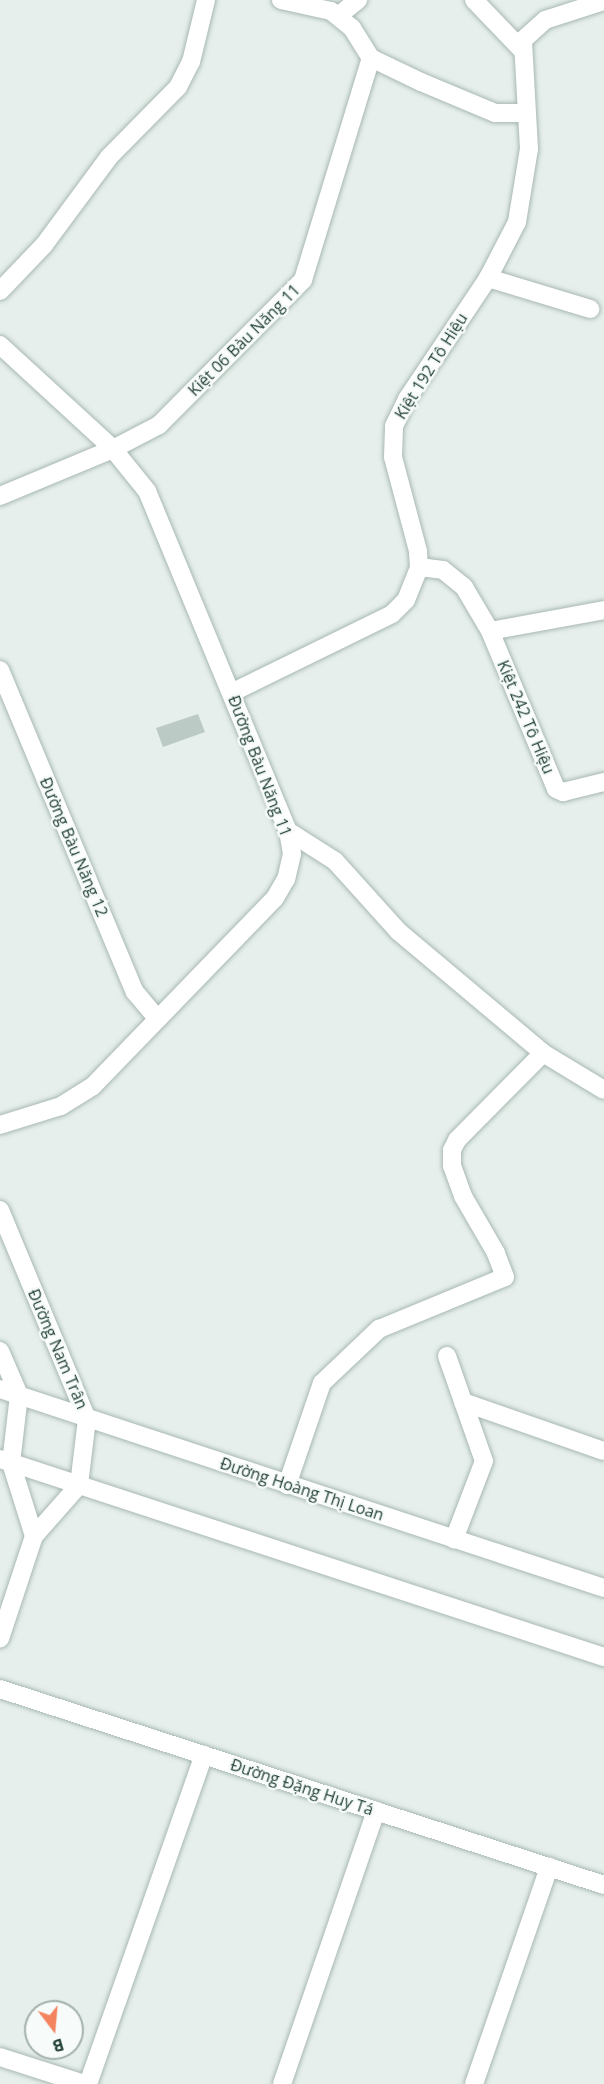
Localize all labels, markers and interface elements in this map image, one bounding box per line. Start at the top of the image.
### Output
street label: Kiệt 06 Bàu Năng 11 [184,280,304,400]
street label: Kiệt 192 Tô Hiệu [391,309,471,423]
street label: Kiệt 242 Tô Hiệu [493,657,559,777]
street label: Đường Bàu Năng 11 [224,693,296,839]
street label: Đường Bàu Năng 12 [36,774,112,920]
street label: Đường Nam Trân [24,1286,92,1412]
street label: Đường Hoàng Thị Loan [218,1453,386,1525]
street label: Đường Đặng Huy Tá [228,1755,376,1819]
north arrow [24,2000,84,2060]
text: B [50,2033,67,2057]

